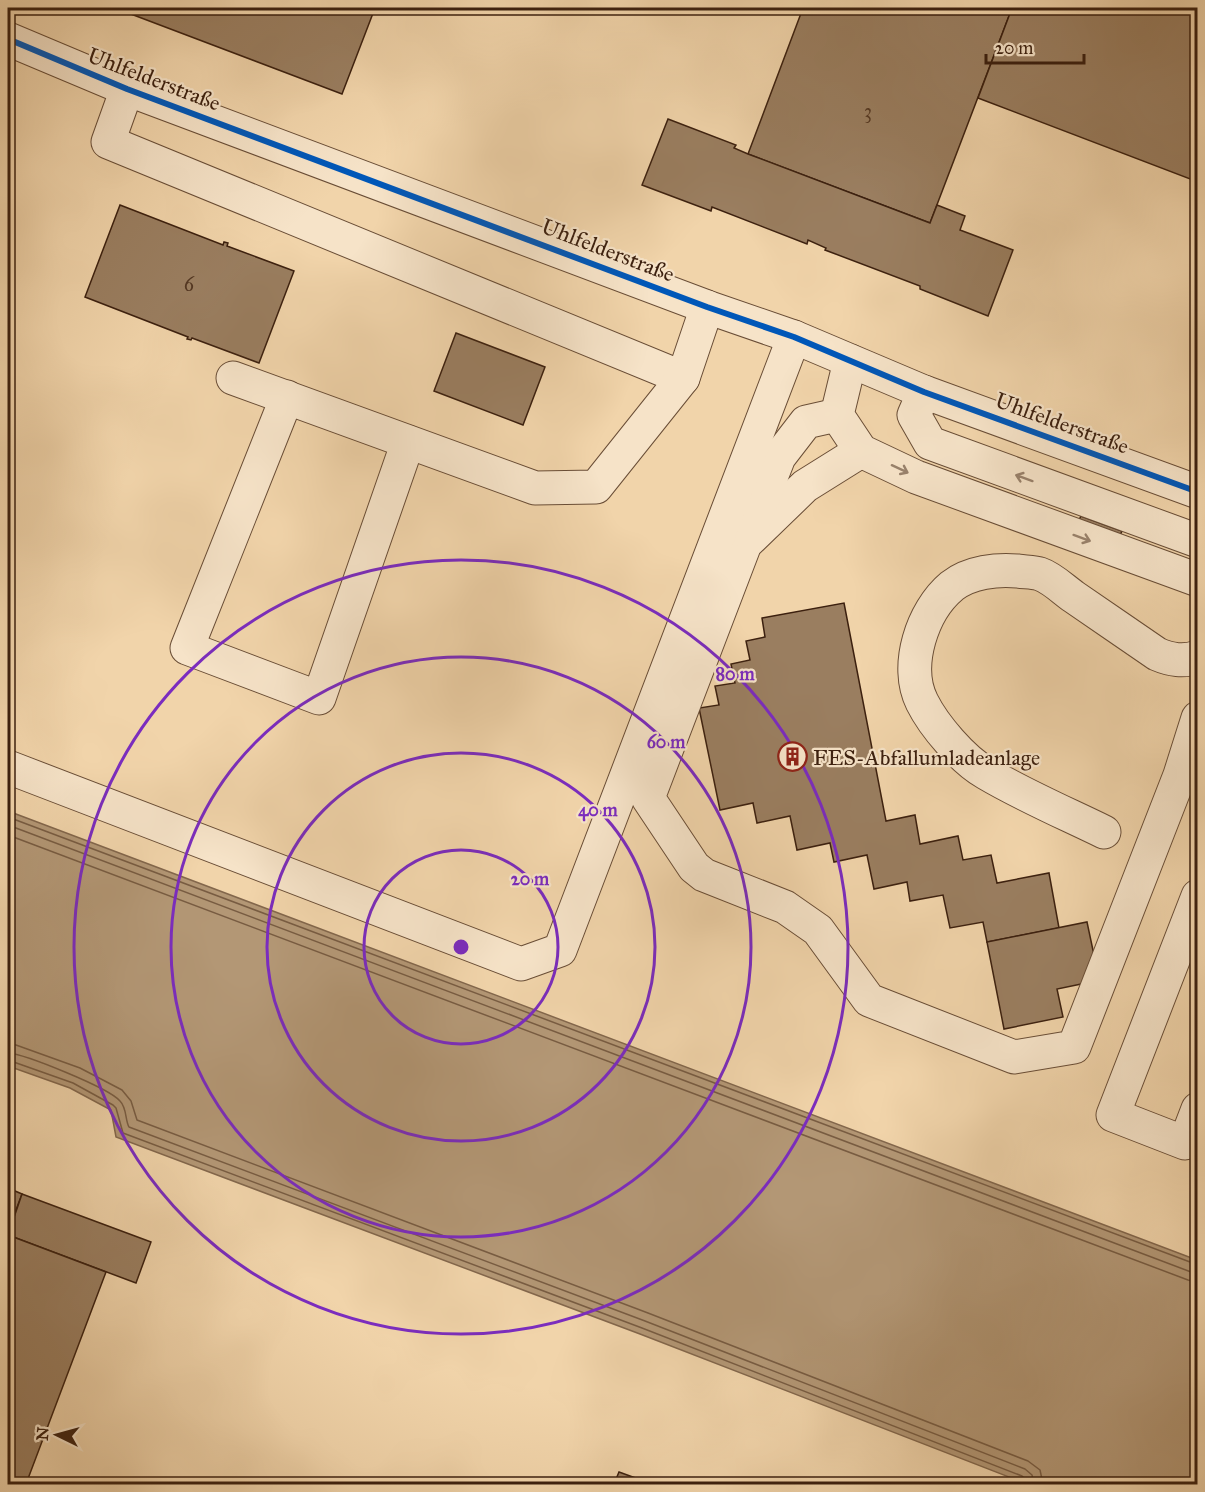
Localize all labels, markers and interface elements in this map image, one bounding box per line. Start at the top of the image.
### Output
scale bar [986,27,1084,65]
text: 20 m [995,37,1033,59]
street label: Uhlfelderstraße [84,41,224,117]
house number: 3 [864,99,872,123]
street label: Uhlfelderstraße [538,212,678,288]
house number: 6 [184,272,195,296]
street label: Uhlfelderstraße [992,386,1132,460]
one-way arrow [890,464,908,476]
one-way arrow [1016,471,1034,482]
one-way arrow [1072,533,1091,544]
text: 80 m [715,663,755,685]
text: 60 m [647,731,686,753]
building icon: FES-Abfallumladeanlage [776,741,808,773]
place label: FES-Abfallumladeanlage [813,744,1040,771]
text: 40 m [578,799,619,822]
text: 20 m [511,868,550,890]
centre of rings [451,937,471,957]
north arrow [27,1405,87,1465]
text: N [32,1426,53,1441]

